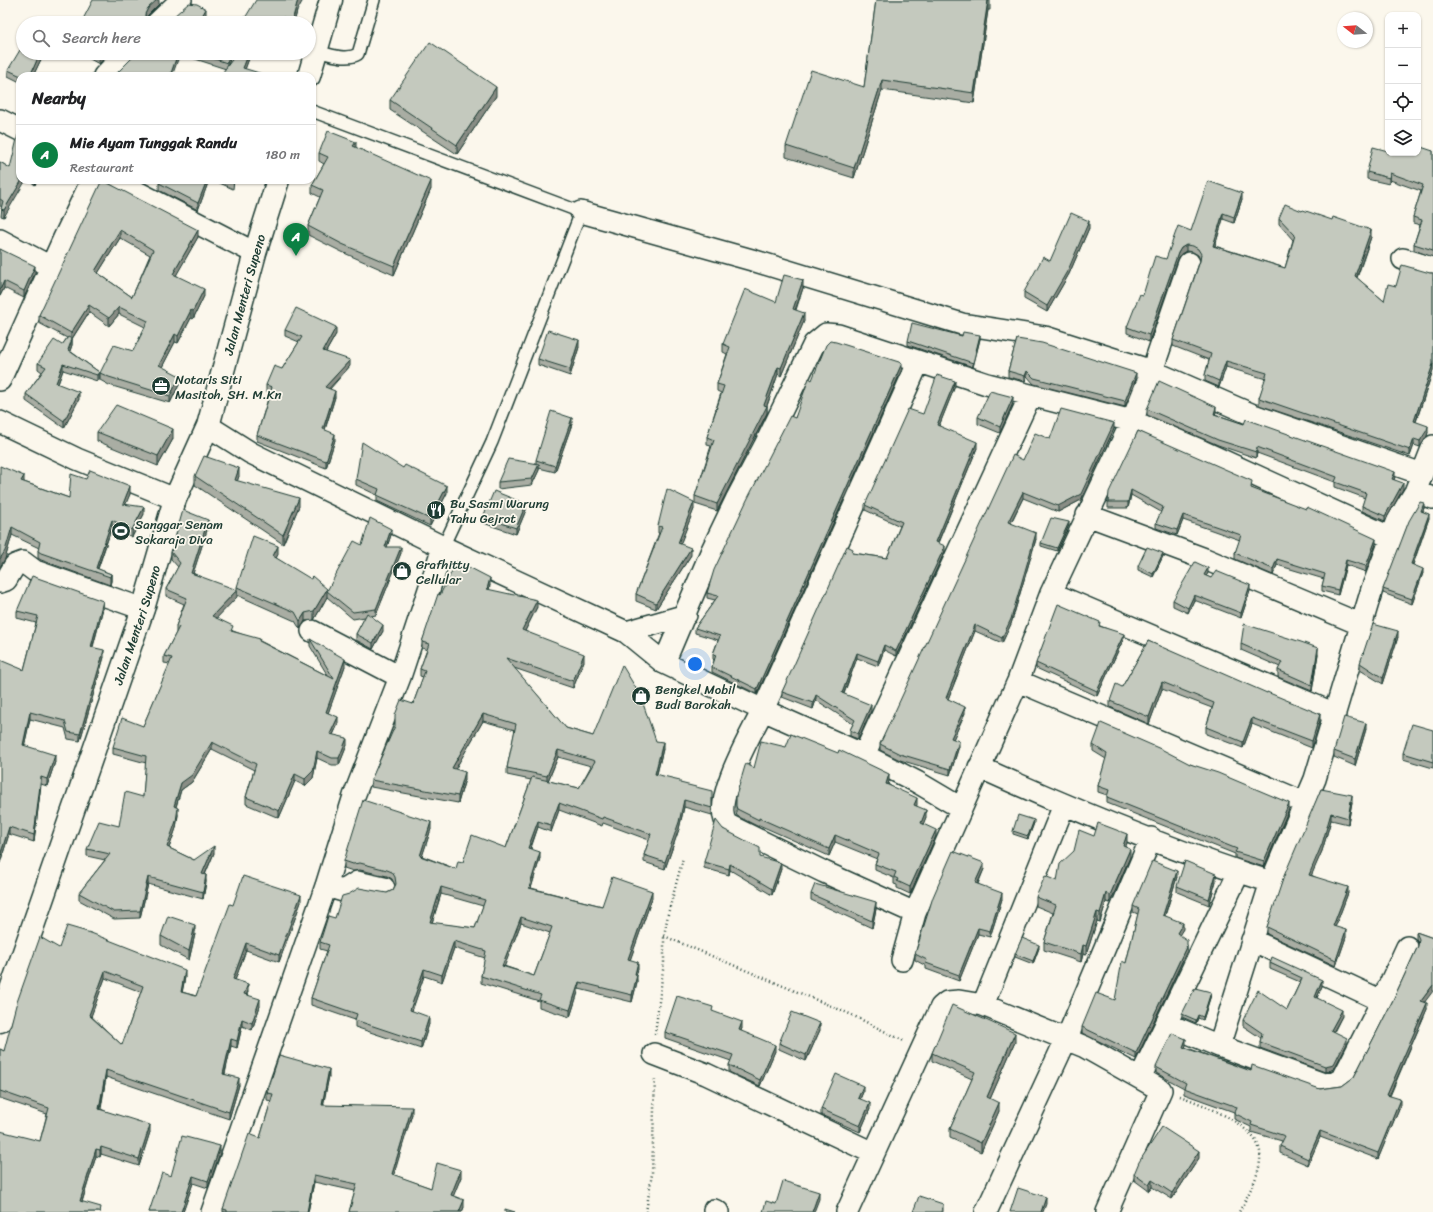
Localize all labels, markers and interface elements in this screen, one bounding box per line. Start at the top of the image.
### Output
north arrow [1337,12,1373,48]
map controls [1385,12,1421,156]
button: + [1385,12,1421,48]
search box [16,16,316,60]
text: Search here [62,25,141,51]
icon: search [30,27,52,49]
button: − [1385,48,1421,84]
text: Nearby [32,83,86,113]
button: locate [1385,84,1421,120]
button: layers [1385,120,1421,156]
text: Mie Ayam Tunggak Randu [70,130,237,156]
text: A [41,143,49,166]
text: 180 m [265,143,300,166]
text: Restaurant [70,156,134,179]
pin: A [283,223,309,256]
street label: Jalan Menteri Supeno [216,231,272,359]
place label: Notaris Siti Masitoh, SH. M.Kn [175,368,282,406]
office icon: Notaris Siti Masitoh, SH. M.Kn [150,375,172,397]
place label: Bu Sasmi Warung Tahu Gejrot [450,492,549,530]
restaurant icon: Bu Sasmi Warung Tahu Gejrot [425,499,447,521]
place label: Sanggar Senam Sokaraja Diva [135,513,223,551]
sports icon: Sanggar Senam Sokaraja Diva [110,520,132,542]
place label: Grafhitty Cellular [416,553,470,591]
shop icon: Grafhitty Cellular [391,560,413,582]
street label: Jalan Menteri Supeno [106,562,167,689]
your location [685,654,705,674]
place label: Bengkel Mobil Budi Barokah [655,678,736,716]
shop icon: Bengkel Mobil Budi Barokah [630,685,652,707]

